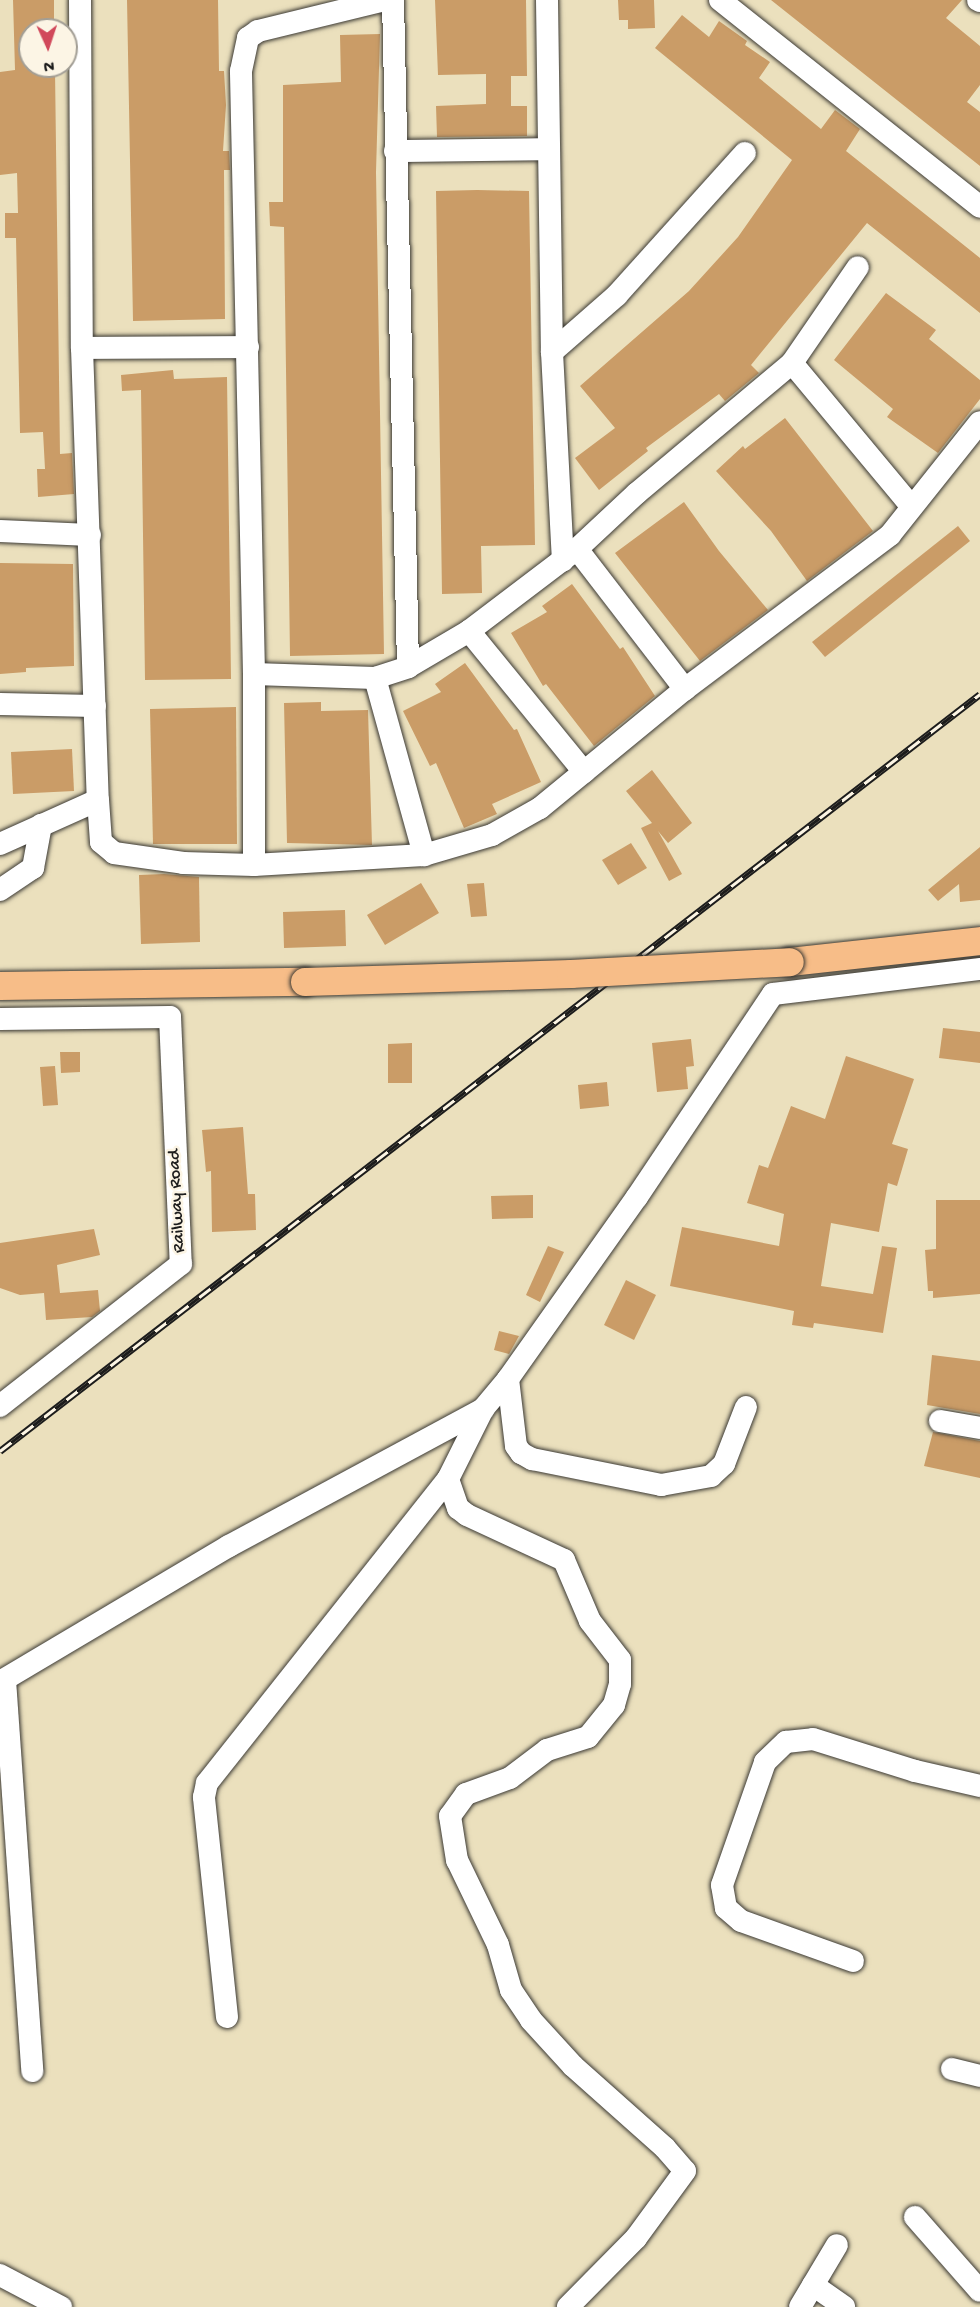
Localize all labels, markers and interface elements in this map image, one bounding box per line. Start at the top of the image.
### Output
north arrow [18,18,78,78]
text: N [43,55,55,74]
street label: Railway Road [165,1149,191,1253]

